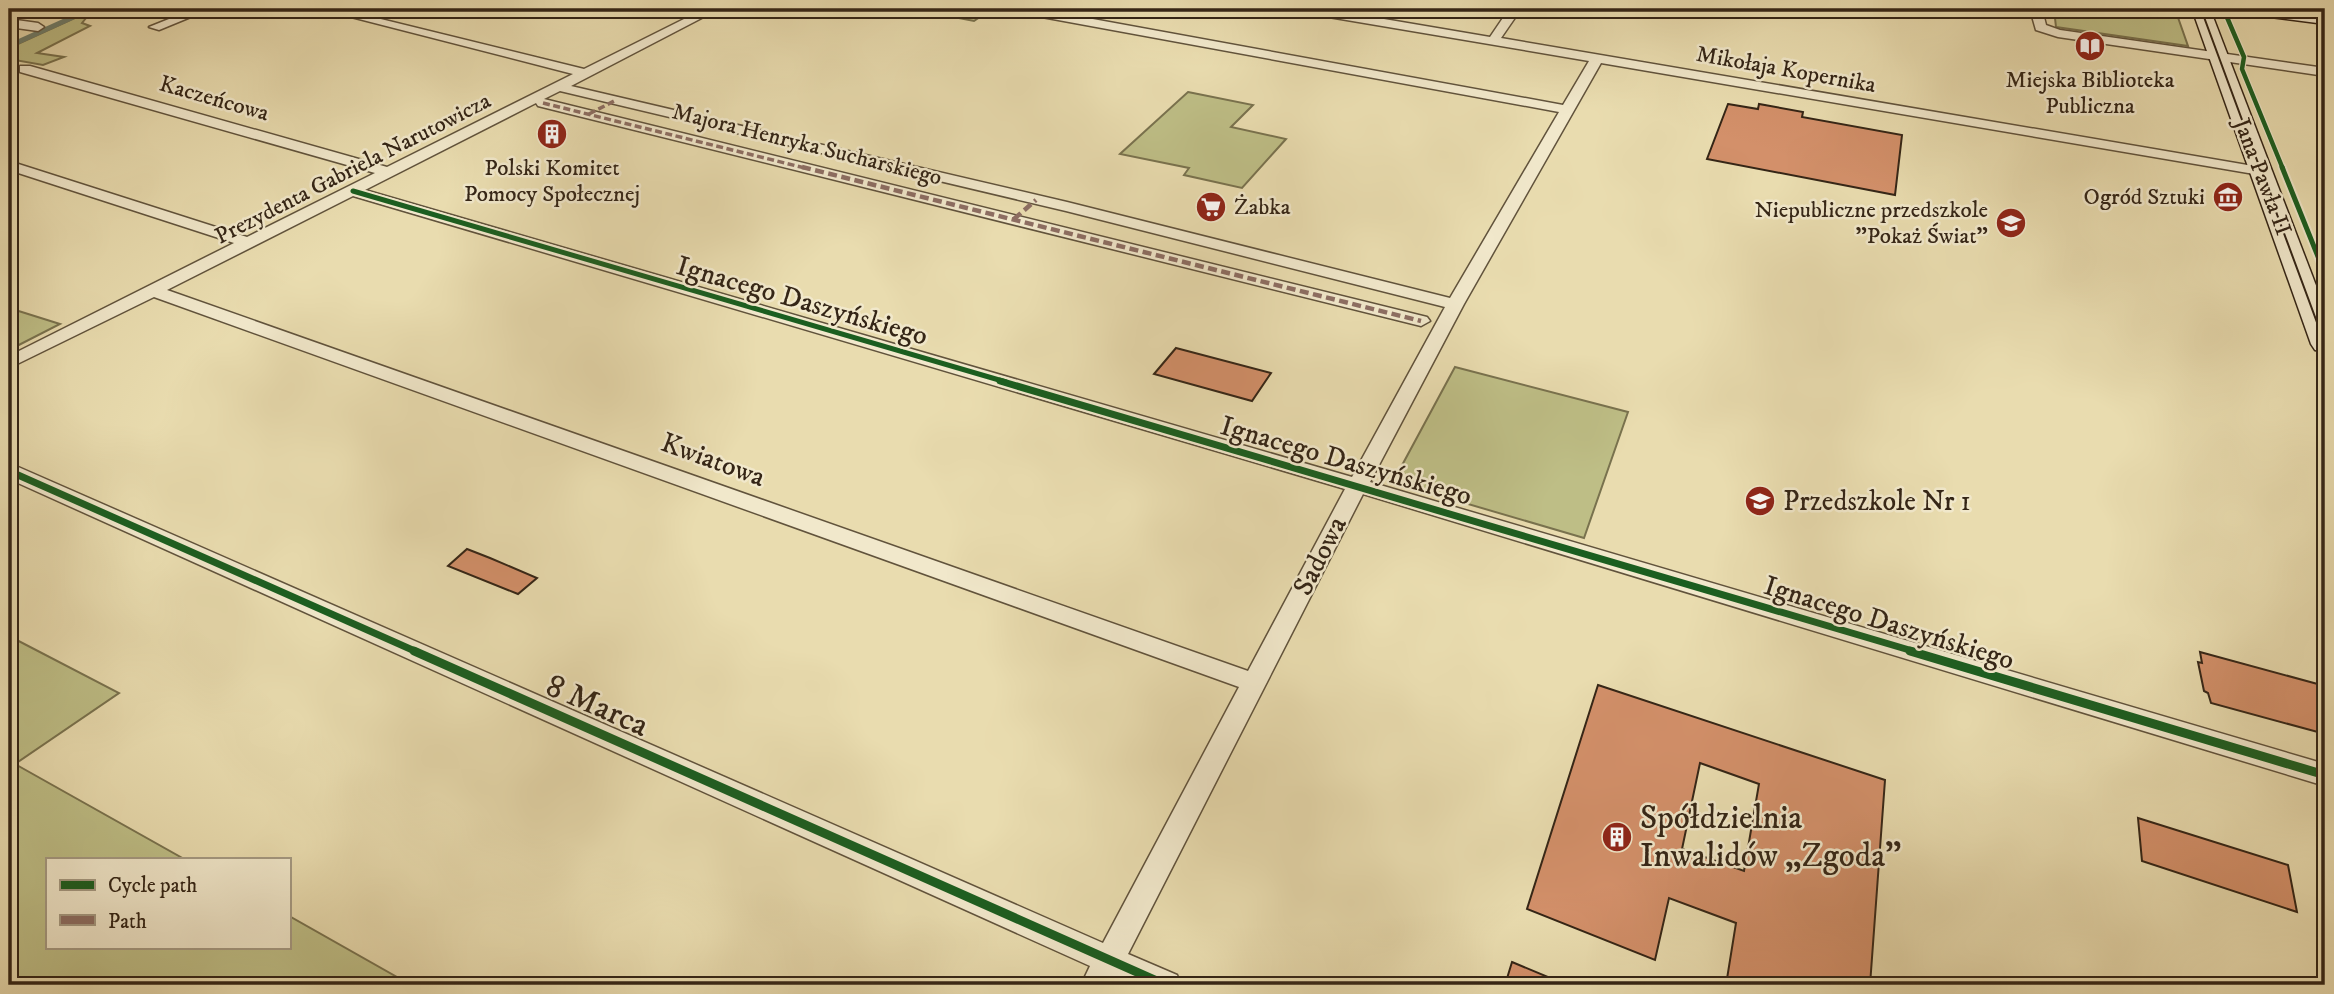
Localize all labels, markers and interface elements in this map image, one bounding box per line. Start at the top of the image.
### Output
library icon: Miejska Biblioteka Publiczna [2073,29,2107,63]
street label: Mikołaja Kopernika [1694,40,1878,100]
place label: Miejska Biblioteka Publiczna [2006,66,2175,121]
street label: Kaczeńcowa [156,70,272,129]
street label: Prezydenta Gabriela Narutowicza [210,87,496,251]
street label: Majora Henryka Sucharskiego [669,97,945,193]
street label: Jana Pawła II [2226,112,2298,240]
building icon: Polski Komitet Pomocy Społecznej [535,117,569,151]
place label: Polski Komitet Pomocy Społecznej [464,154,640,209]
museum icon: Ogród Sztuki [2211,180,2245,214]
place label: Ogród Sztuki [2084,183,2205,212]
supermarket icon: Żabka [1194,190,1228,224]
place label: Żabka [1234,193,1291,222]
place label: Niepubliczne przedszkole "Pokaż Świat" [1755,196,1988,251]
school or university icon: Niepubliczne przedszkole "Pokaż Świat" [1994,206,2028,240]
street label: Ignacego Daszyńskiego [672,248,932,354]
street label: Ignacego Daszyńskiego [1216,408,1476,514]
street label: Kwiatowa [656,425,770,495]
school or university icon: Przedszkole Nr 1 [1743,484,1777,518]
place label: Przedszkole Nr 1 [1783,484,1971,519]
street label: Sadowa [1285,511,1355,601]
street label: Ignacego Daszyńskiego [1760,568,2018,678]
street label: 8 Marca [539,665,655,747]
place label: Spółdzielnia Inwalidów „Zgoda” [1640,798,1902,877]
building icon: Spółdzielnia Inwalidów „Zgoda” [1600,820,1634,854]
legend [46,858,290,948]
text: Cycle path [108,873,197,899]
text: Path [108,909,147,935]

